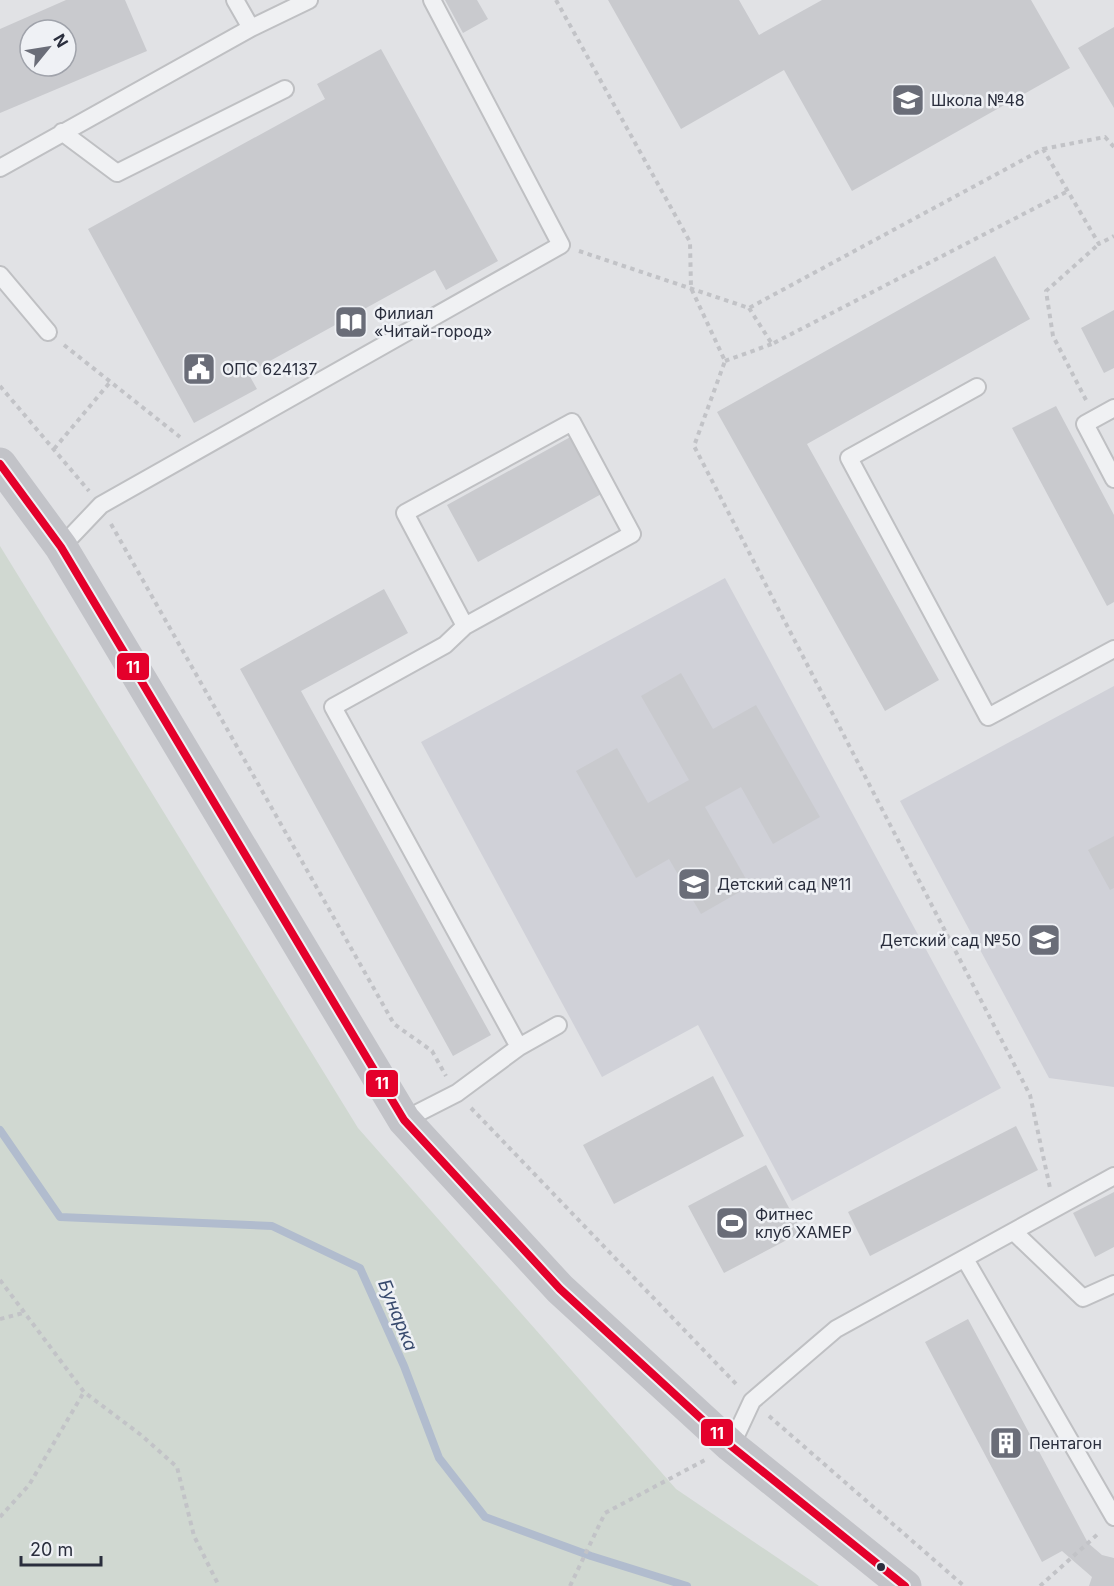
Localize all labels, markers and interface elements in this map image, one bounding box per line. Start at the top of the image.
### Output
north arrow [18,18,78,78]
text: N [49,30,73,51]
school or university icon: Школа №48 [890,82,926,118]
place label: Школа №48 [931,90,1025,110]
place label: Филиал «Читай-город» [374,303,492,341]
library icon: Филиал «Читай-город» [333,304,369,340]
public building icon: ОПС 624137 [181,351,217,387]
place label: ОПС 624137 [222,359,317,379]
line badge: 11 [116,652,150,681]
text: 11 [126,657,140,677]
school or university icon: Детский сад №11 [676,866,712,902]
place label: Детский сад №11 [717,874,851,894]
school or university icon: Детский сад №50 [1026,922,1062,958]
place label: Детский сад №50 [880,930,1021,950]
line badge: 11 [365,1069,399,1098]
text: 11 [375,1073,389,1093]
place label: Фитнес клуб ХАМЕР [755,1204,852,1242]
sports icon: Фитнес клуб ХАМЕР [714,1205,750,1241]
water label: Бунарка [374,1276,422,1354]
line badge: 11 [700,1418,734,1447]
text: 11 [710,1423,724,1443]
building icon: Пентагон [988,1425,1024,1461]
place label: Пентагон [1029,1433,1102,1453]
scale bar [21,1529,100,1567]
text: 20 m [30,1539,73,1560]
unlabelled marker [875,1561,887,1573]

